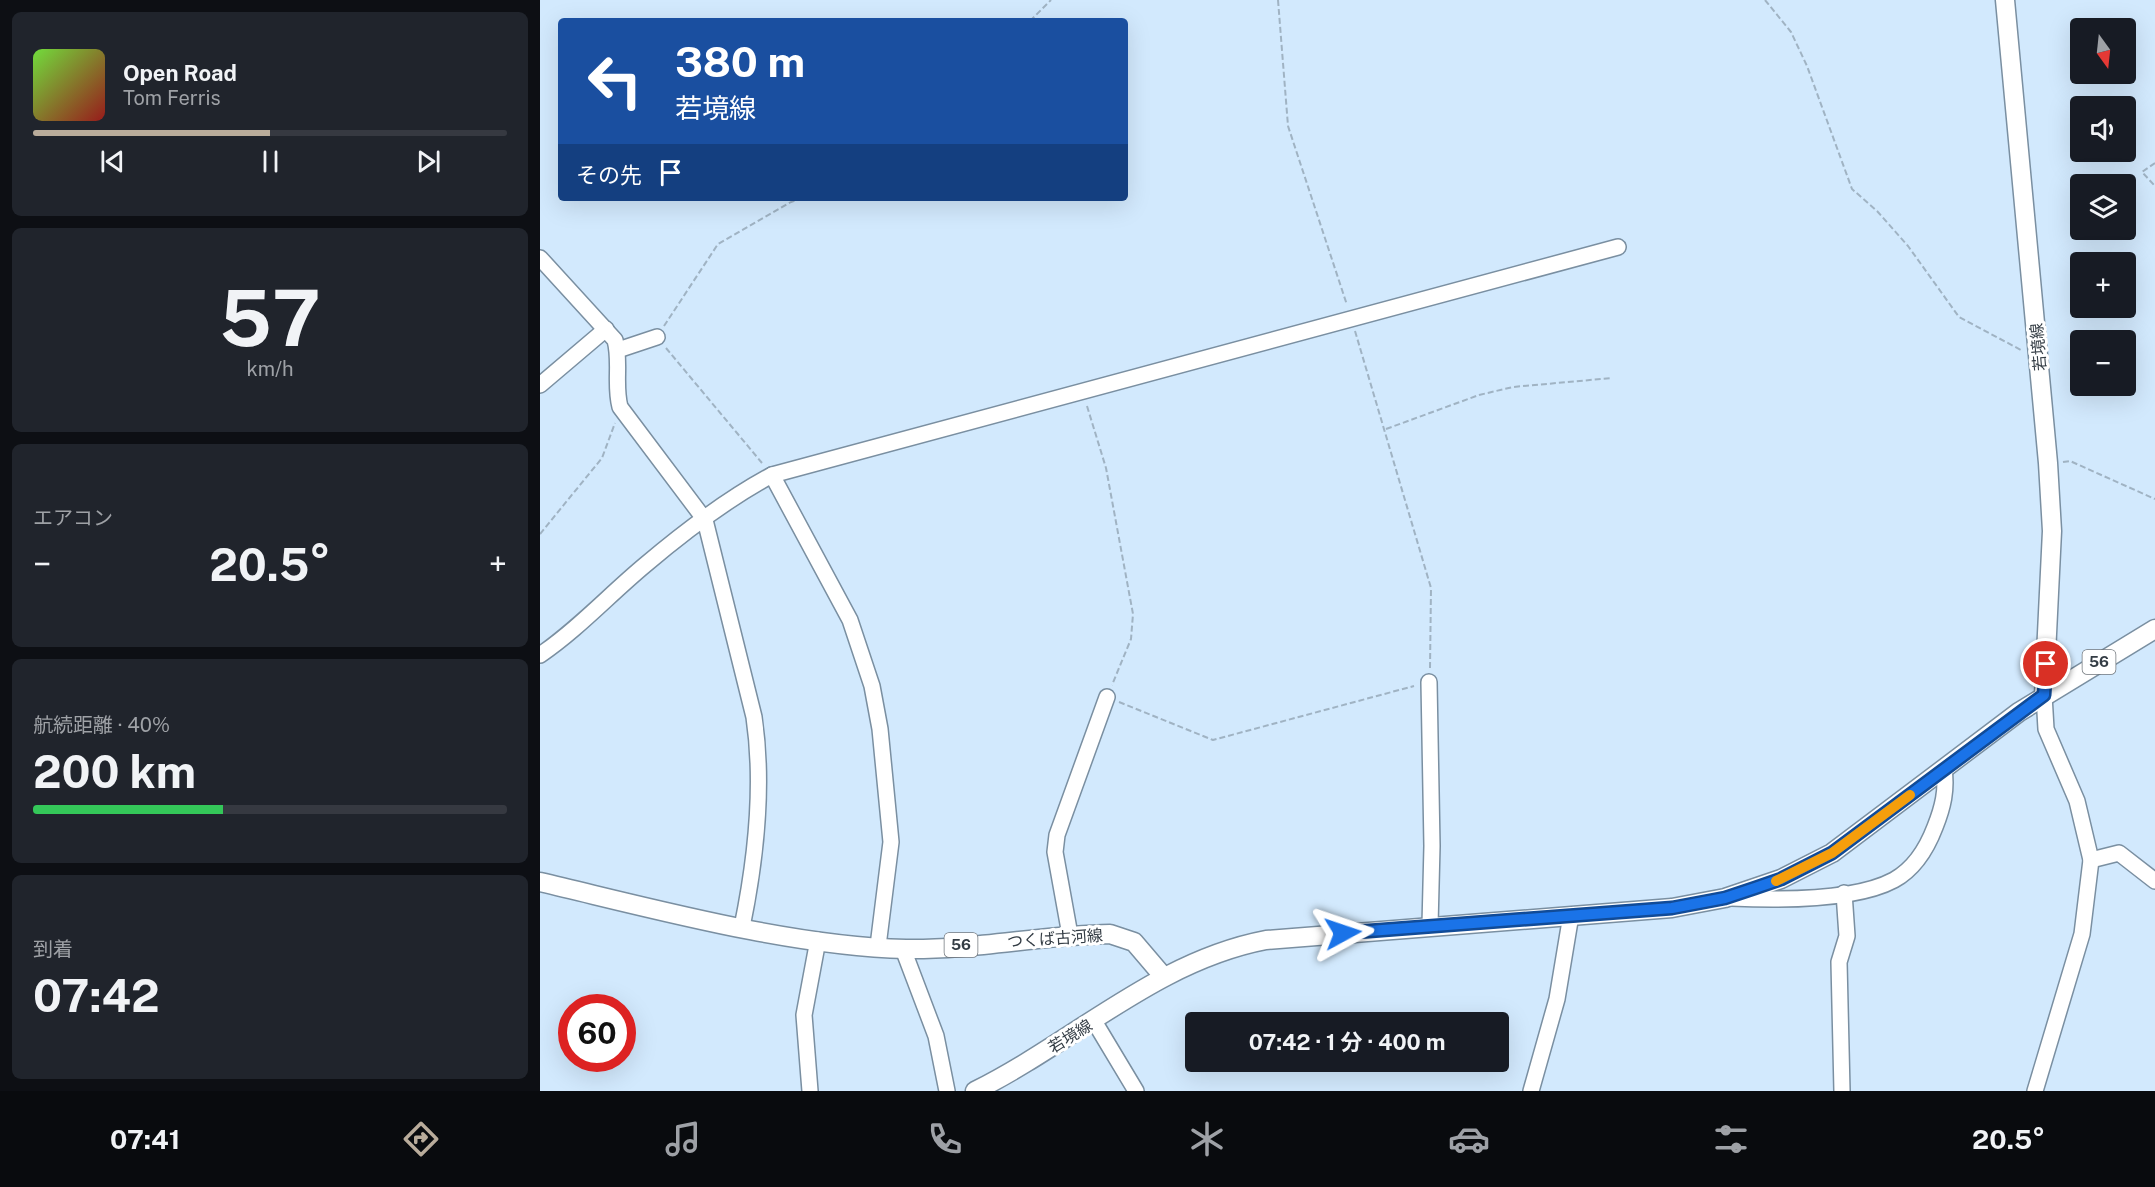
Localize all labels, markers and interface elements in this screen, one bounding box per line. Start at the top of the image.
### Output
north arrow [2070,18,2136,84]
map controls [2070,18,2136,396]
text: 380 m [675,37,805,86]
icon: left [576,42,654,120]
text: Open Road [123,60,237,86]
text: Tom Ferris [123,86,221,110]
text: 若境線 [675,92,756,124]
button: sound [2070,96,2136,162]
icon: previous [96,145,129,178]
icon: pause [254,145,287,178]
icon: next [412,145,445,178]
icon: arrive [654,156,687,189]
text: その先 [576,162,642,188]
button: layers [2070,174,2136,240]
button: + [2070,252,2136,318]
text: 57 [219,272,321,364]
street label: 若境線 [2027,322,2050,372]
button: − [2070,330,2136,396]
text: km/h [246,357,294,381]
text: エアコン [33,506,113,530]
text: 20.5° [209,538,331,591]
text: − [33,545,51,583]
text: + [489,545,507,583]
pin [2020,638,2071,689]
icon: arrive [2029,647,2062,680]
road number: 56 [2082,650,2116,674]
text: 航続距離 · 40% [33,713,170,737]
text: 200 km [33,745,196,798]
position arrow [1311,901,1375,965]
street label: つくば古河線 [1006,926,1104,951]
road number: 56 [944,933,978,957]
text: 到着 [33,937,73,961]
text: 07:42 [33,969,160,1022]
speed limit sign: 60 [558,994,636,1072]
street label: 若境線 [1045,1016,1096,1057]
text: 07:42 · 1 分 · 400 m [1249,1029,1445,1055]
icon: directions [400,1118,442,1160]
icon: music [662,1118,704,1160]
icon: phone [924,1118,966,1160]
icon: climate [1186,1118,1228,1160]
icon: car [1448,1118,1490,1160]
icon: filters [1710,1118,1752,1160]
text: 07:41 [110,1123,180,1155]
text: 20.5° [1972,1123,2045,1155]

